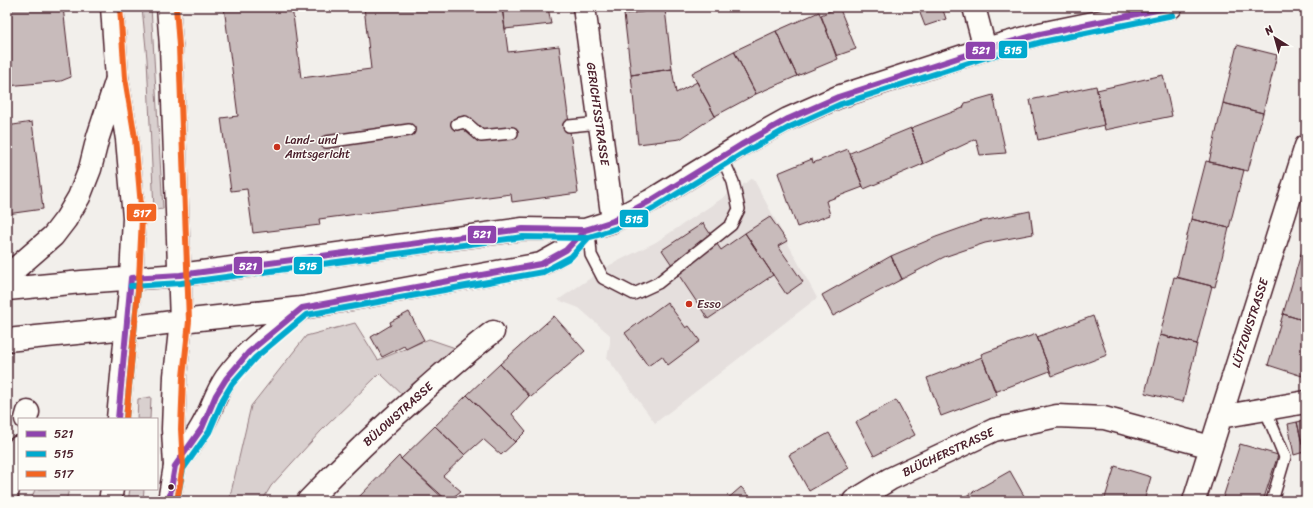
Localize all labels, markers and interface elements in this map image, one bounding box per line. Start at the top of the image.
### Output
north arrow [1255,18,1295,58]
text: N [1260,20,1278,41]
line badge: 515 [998,40,1028,59]
line badge: 521 [965,41,996,60]
text: 521 [972,41,990,60]
text: 515 [1004,41,1022,60]
street label: GERICHTSSTRASSE [580,61,616,168]
place label: Land- und Amtsgericht [284,129,350,165]
marker: Land- und Amtsgericht [272,142,282,152]
line badge: 517 [126,203,157,222]
text: 517 [133,204,153,223]
line badge: 515 [619,209,649,228]
text: 515 [625,210,643,229]
line badge: 521 [467,225,497,244]
text: 521 [473,225,491,244]
line badge: 521 [233,256,263,275]
line badge: 515 [293,256,323,275]
text: 521 [239,257,257,276]
text: 515 [299,257,317,276]
street label: LÜTZOWSTRASSE [1225,274,1275,371]
place label: Esso [697,293,721,315]
marker: Esso [684,299,694,309]
street label: BÜLOWSTRASSE [358,375,439,452]
legend [18,418,158,490]
street label: BLÜCHERSTRASSE [898,420,999,483]
text: 521 [54,423,73,445]
text: 515 [54,443,74,465]
text: 517 [54,463,74,485]
unlabelled marker [166,482,176,492]

